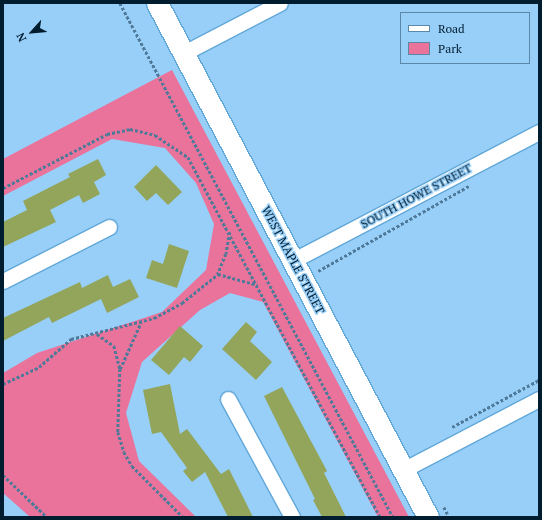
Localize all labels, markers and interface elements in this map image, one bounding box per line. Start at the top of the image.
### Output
north arrow [12,12,52,52]
legend [400,12,530,64]
text: Road [438,21,465,36]
text: N [13,31,29,44]
text: Park [438,41,462,56]
street label: SOUTH HOWE STREET [358,161,474,231]
street label: WEST MAPLE STREET [258,204,328,316]

